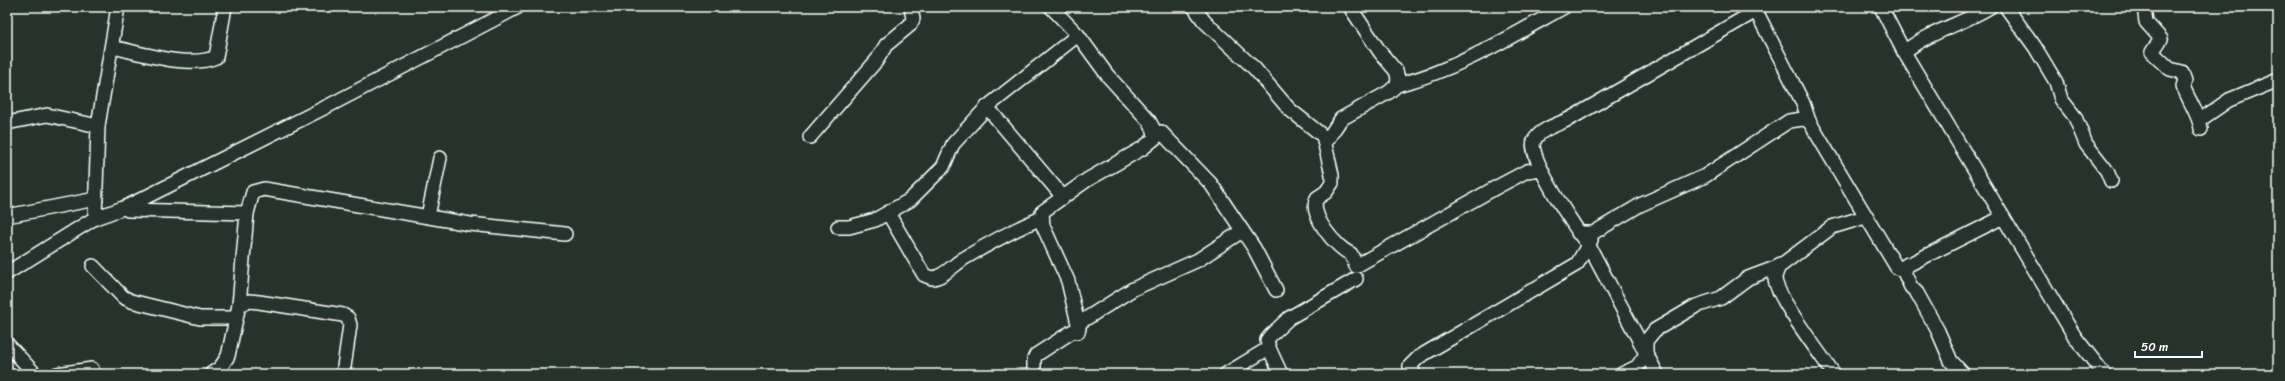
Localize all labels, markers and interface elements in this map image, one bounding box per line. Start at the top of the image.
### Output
scale bar [2135,333,2202,359]
text: 50 m [2141,336,2168,358]

